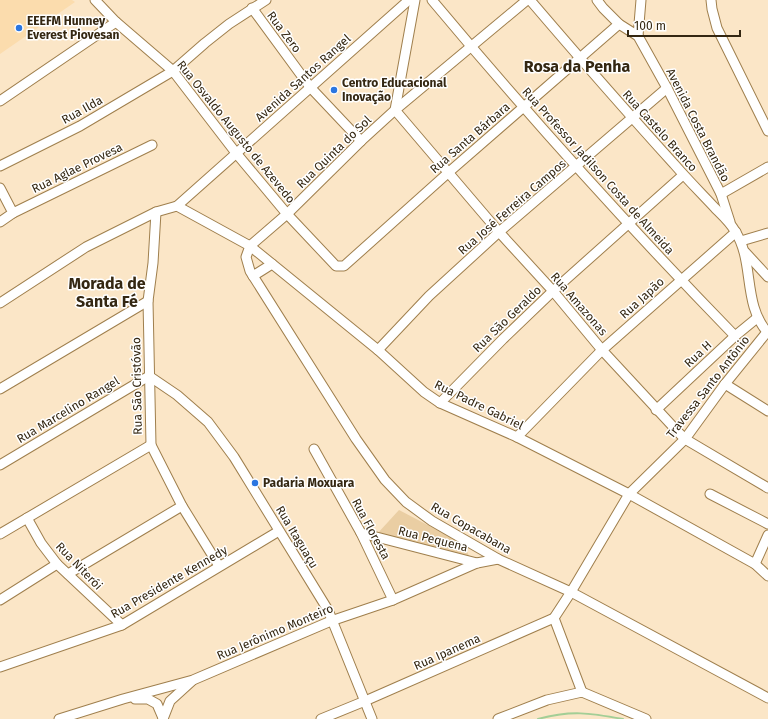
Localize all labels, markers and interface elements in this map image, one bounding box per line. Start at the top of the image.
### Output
street label: Rua Zero [264,9,304,55]
scale bar [628,12,740,38]
place label: EEEFM Hunney Everest Piovesan [27,14,120,42]
text: 100 m [634,19,666,33]
marker: EEEFM Hunney Everest Piovesan [14,23,24,33]
street label: Avenida Santos Rangel [252,31,354,124]
district label: Rosa da Penha [524,57,630,76]
street label: Rua Osvaldo Augusto de Azevedo [174,58,298,206]
street label: Avenida Costa Brandão [663,66,733,184]
place label: Centro Educacional Inovação [342,76,447,105]
marker: Centro Educacional Inovação [329,85,339,95]
street label: Rua Professor Jadilson Costa de Almeida [519,85,677,257]
street label: Rua Castelo Branco [620,87,700,175]
street label: Rua Ilda [59,93,105,127]
street label: Rua Santa Bárbara [427,100,513,176]
street label: Rua Quinta do Sol [294,113,374,191]
street label: Rua Aglae Provesa [29,140,125,196]
street label: Rua José Ferreira Campos [455,156,569,258]
street label: Rua Amazonas [548,270,610,339]
district label: Morada de Santa Fé [68,274,146,311]
street label: Rua Japão [617,275,667,321]
street label: Rua São Geraldo [470,283,544,355]
street label: Travessa Santo Antônio [664,333,752,441]
street label: Rua São Cristóvão [129,337,145,435]
street label: Rua H [681,338,715,370]
street label: Rua Marcelino Rangel [14,374,122,446]
street label: Rua Padre Gabriel [432,377,526,433]
place label: Padaria Moxuara [263,476,355,490]
marker: Padaria Moxuara [250,478,260,488]
street label: Rua Floresta [349,496,393,562]
street label: Rua Copacabana [428,499,514,557]
street label: Rua Itaguaçu [273,503,321,571]
street label: Rua Pequena [397,524,469,554]
street label: Rua Niterói [53,539,105,593]
street label: Rua Presidente Kennedy [108,543,230,621]
street label: Rua Jerônimo Monteiro [215,601,335,663]
street label: Rua Ipanema [412,631,482,673]

